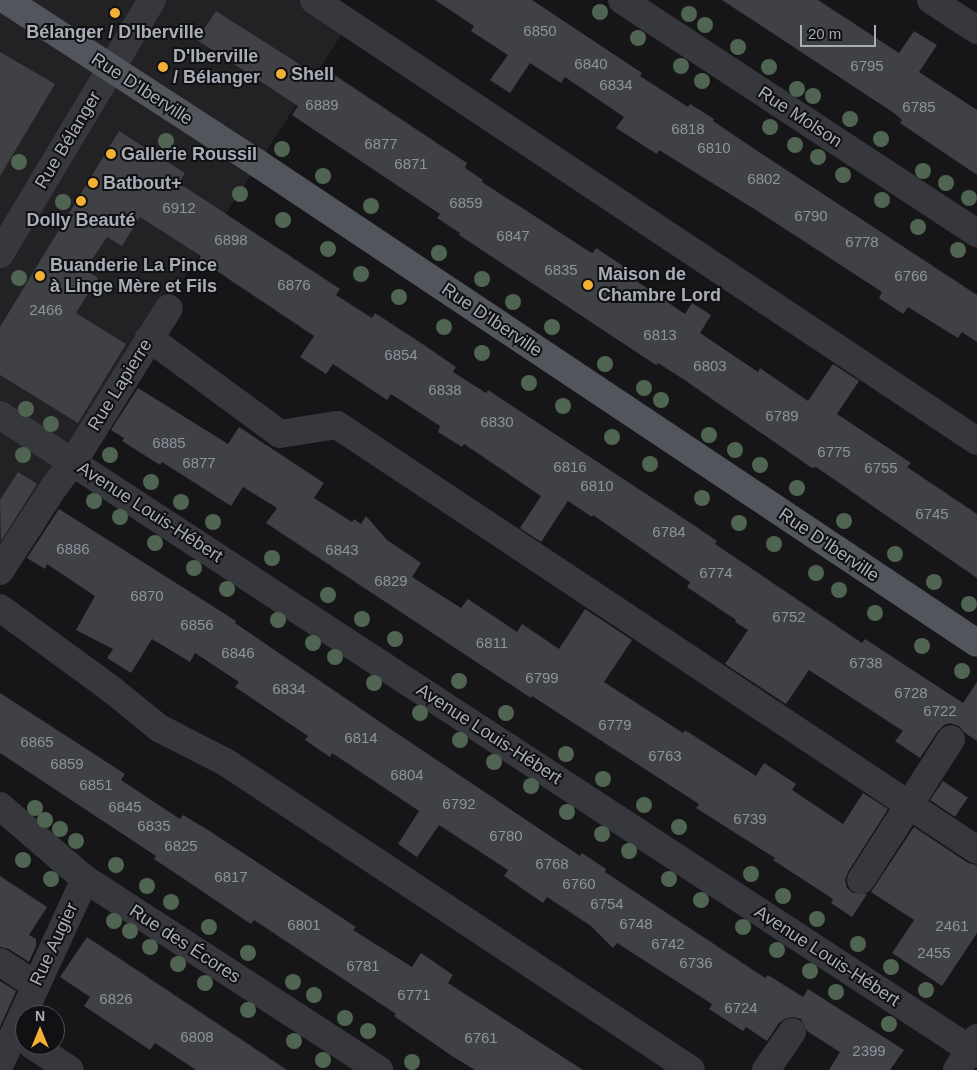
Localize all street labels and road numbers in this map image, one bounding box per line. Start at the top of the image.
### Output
street label: Rue D'Iberville [87,48,197,130]
street label: Rue Molson [754,82,846,152]
street label: Rue Bélanger [30,87,106,193]
street label: Rue D'Iberville [438,278,546,362]
street label: Rue Lapierre [83,335,157,435]
street label: Avenue Louis-Hébert [73,457,227,567]
street label: Rue D'Iberville [775,503,883,587]
street label: Avenue Louis-Hébert [412,679,566,789]
street label: Rue Augier [25,899,83,989]
street label: Rue des Écores [125,900,245,988]
street label: Avenue Louis-Hébert [750,901,904,1011]

